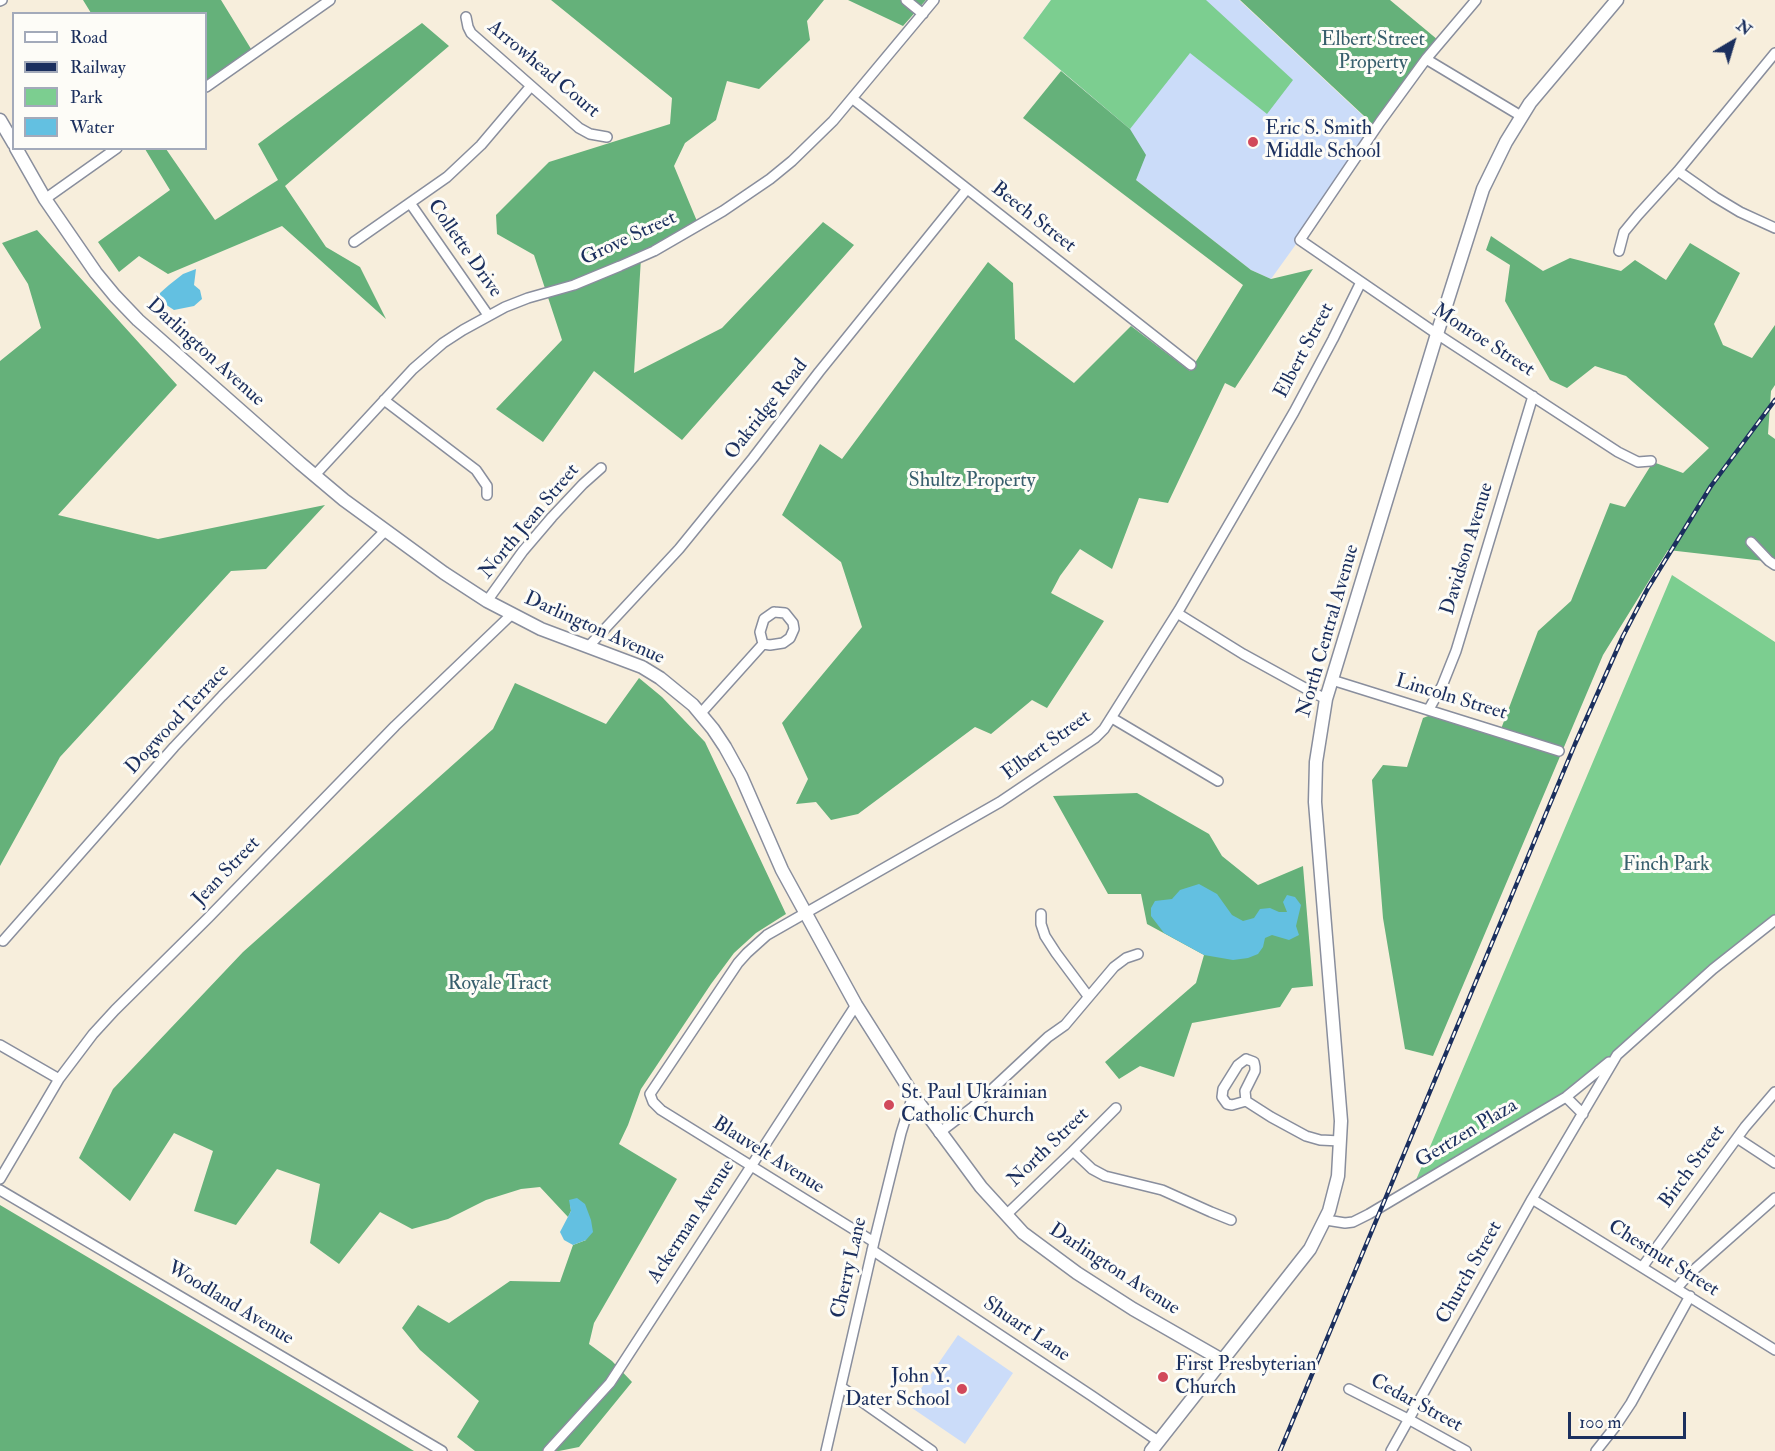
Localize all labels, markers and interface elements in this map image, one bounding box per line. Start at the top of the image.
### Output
legend [12,12,207,150]
north arrow [1703,12,1763,72]
street label: Arrowhead Court [482,16,604,124]
text: N [1732,16,1756,40]
text: Road [70,26,108,49]
park label: Elbert Street Property [1321,29,1425,76]
text: Railway [70,56,126,79]
text: Park [70,86,103,109]
text: Water [70,116,114,139]
place label: Eric S. Smith Middle School [1265,118,1381,165]
marker: Eric S. Smith Middle School [1246,135,1260,149]
street label: Beech Street [986,178,1080,258]
street label: Collette Drive [421,195,507,303]
street label: Grove Street [577,206,681,272]
street label: Darlington Avenue [141,294,269,412]
street label: Elbert Street [1270,299,1340,403]
street label: Monroe Street [1428,299,1538,383]
street label: Oakridge Road [720,355,814,465]
street label: North Jean Street [475,460,585,584]
park label: Shultz Property [909,470,1035,494]
street label: Davidson Avenue [1437,480,1499,618]
street label: North Central Avenue [1293,542,1365,720]
street label: Darlington Avenue [520,587,668,671]
street label: Dogwood Terrace [121,660,235,780]
street label: Lincoln Street [1392,670,1510,726]
street label: Elbert Street [998,706,1096,786]
street label: Jean Street [188,832,266,912]
park label: Finch Park [1622,854,1710,878]
park label: Royale Tract [447,973,549,997]
place label: St. Paul Ukrainian Catholic Church [901,1082,1047,1129]
street label: Gertzen Plaza [1412,1094,1522,1174]
marker: St. Paul Ukrainian Catholic Church [882,1098,896,1112]
street label: North Street [1003,1103,1095,1193]
street label: Blauvelt Avenue [708,1112,828,1200]
street label: Birch Street [1655,1121,1731,1213]
street label: Ackerman Avenue [643,1156,741,1288]
street label: Cherry Lane [827,1215,873,1321]
street label: Chestnut Street [1603,1215,1723,1303]
street label: Church Street [1432,1217,1508,1329]
street label: Darlington Avenue [1044,1219,1184,1321]
street label: Woodland Avenue [162,1257,298,1351]
street label: Shuart Lane [978,1292,1074,1368]
place label: First Presbyterian Church [1175,1354,1316,1401]
place label: John Y. Dater School [845,1366,950,1413]
marker: First Presbyterian Church [1156,1370,1170,1384]
street label: Cedar Street [1366,1370,1466,1438]
marker: John Y. Dater School [955,1382,969,1396]
scale bar [1571,1400,1690,1438]
text: 100 m [1579,1411,1622,1434]

